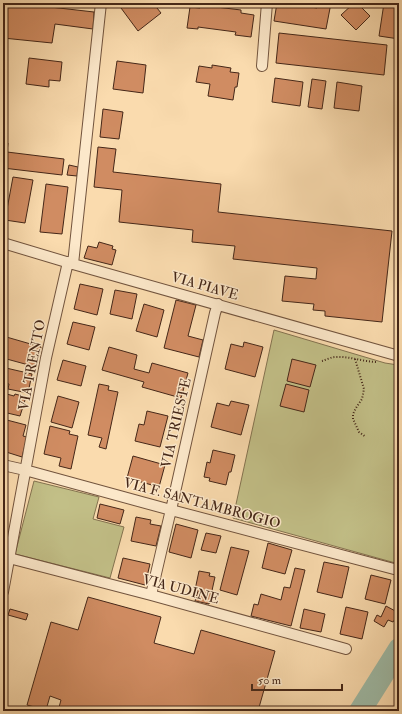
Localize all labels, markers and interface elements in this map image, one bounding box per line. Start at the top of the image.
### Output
street label: VIA PIAVE [169,268,241,304]
street label: VIA TRENTO [15,318,49,412]
street label: VIA TRIESTE [157,376,195,470]
street label: VIA F. SANTAMBROGIO [122,474,282,532]
street label: VIA UDINE [141,571,221,607]
scale bar [252,666,342,692]
text: 50 m [258,673,282,688]

